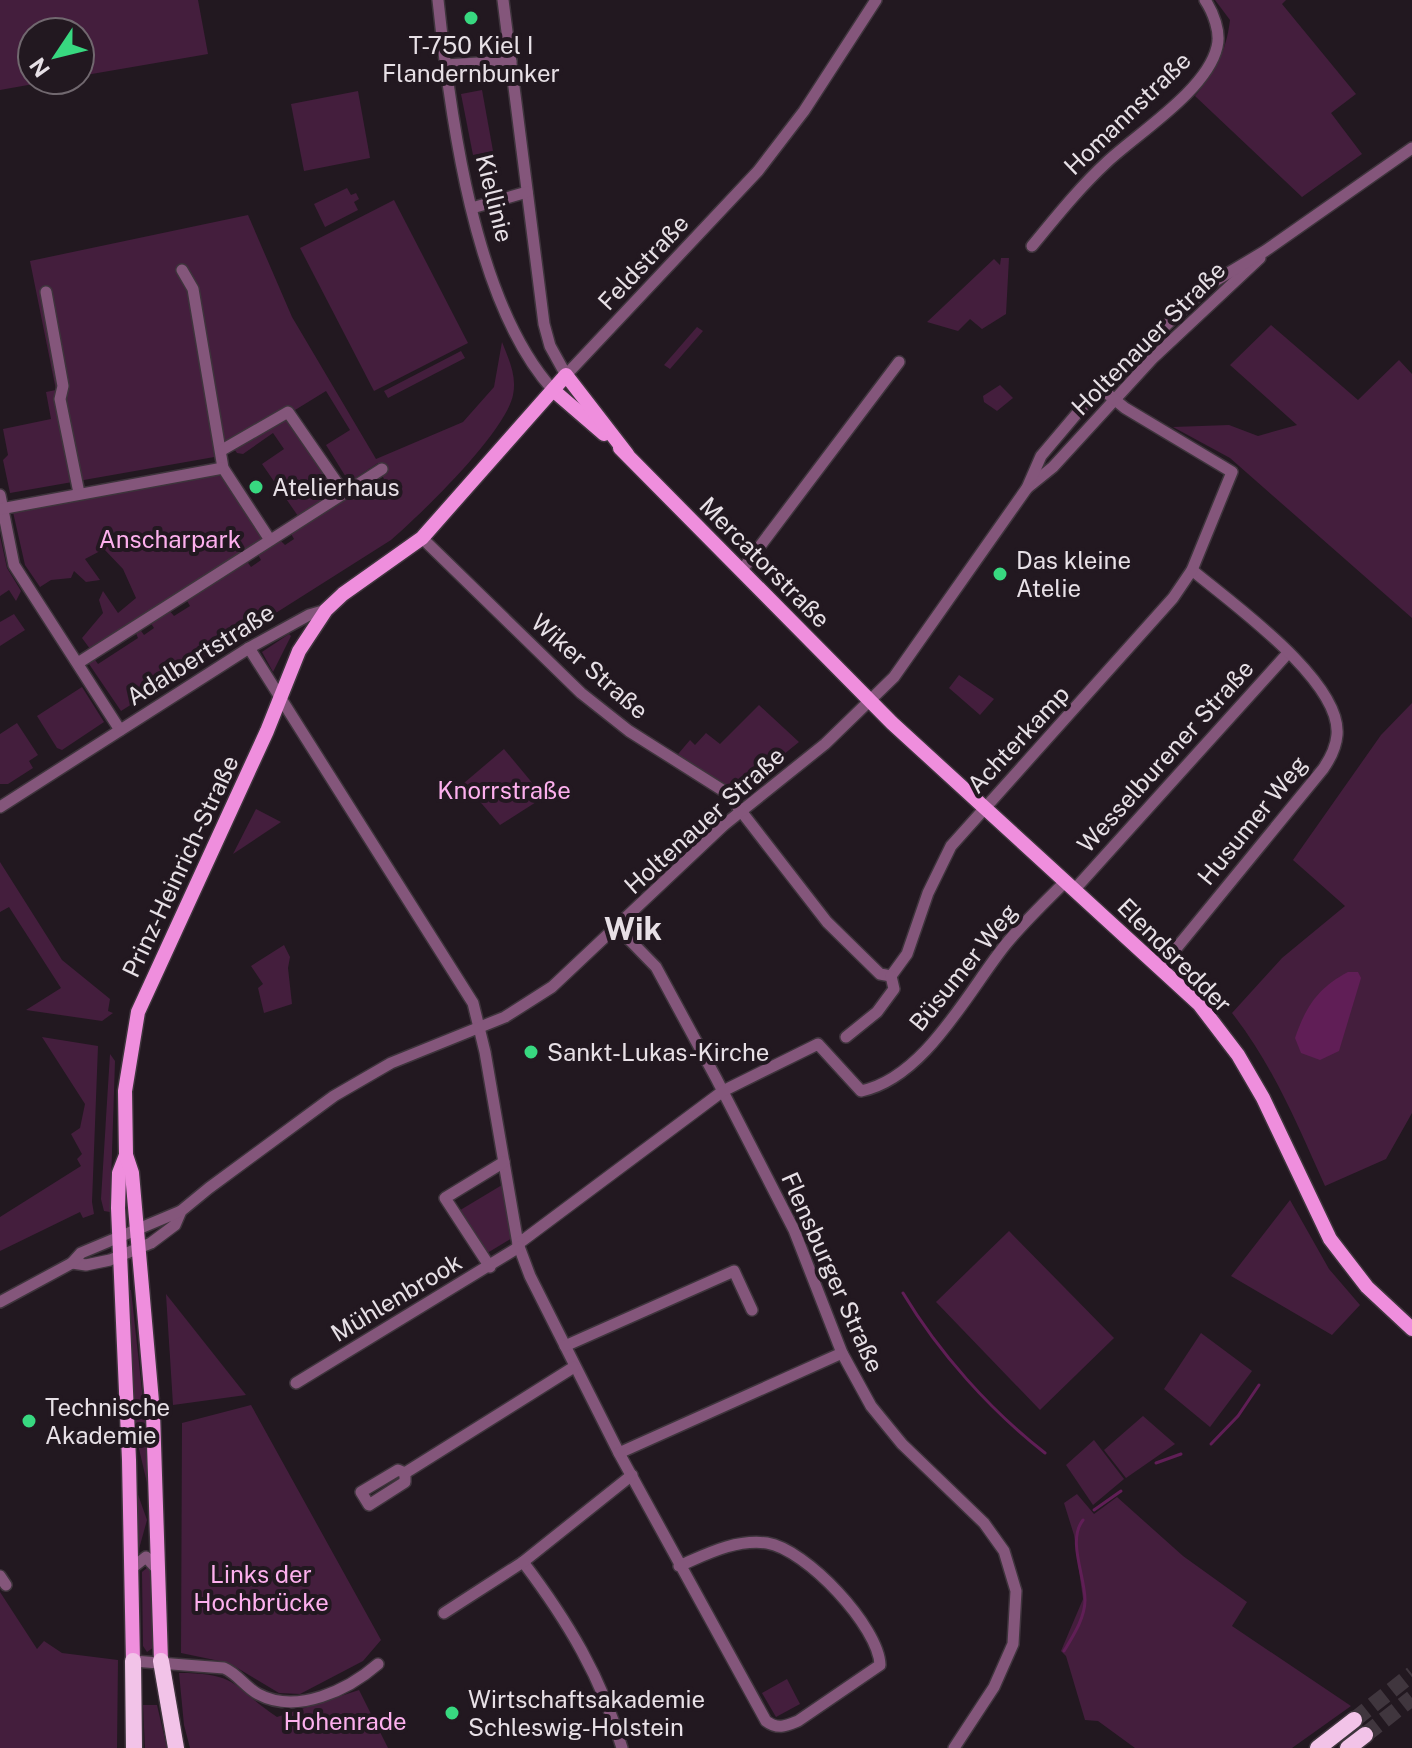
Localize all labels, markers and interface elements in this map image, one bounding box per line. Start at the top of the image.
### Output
marker: T-750 Kiel I Flandernbunker [462,9,480,27]
north arrow [16,16,96,96]
place label: T-750 Kiel I Flandernbunker [382,31,560,87]
street label: Homannstraße [1058,46,1196,180]
text: N [24,53,55,82]
street label: Kiellinie [471,151,519,245]
street label: Feldstraße [592,209,694,315]
street label: Holtenauer Straße [1065,255,1231,421]
place label: Atelierhaus [272,473,400,501]
marker: Atelierhaus [247,478,265,496]
street label: Mercatorstraße [694,491,836,633]
park label: Anscharpark [99,525,241,553]
place label: Das kleine Atelie [1016,546,1131,602]
marker: Das kleine Atelie [991,565,1009,583]
street label: Adalbertstraße [121,597,279,711]
street label: Wiker Straße [526,608,654,724]
street label: Wesselburener Straße [1071,654,1259,858]
street label: Achterkamp [961,680,1075,798]
street label: Holtenauer Straße [618,741,790,899]
street label: Husumer Weg [1191,750,1313,890]
street label: Prinz-Heinrich-Straße [116,751,244,981]
park label: Knorrstraße [437,776,571,804]
street label: Elendsredder [1112,892,1238,1018]
street label: Büsumer Weg [903,898,1023,1036]
district label: Wik [604,910,662,947]
place label: Sankt-Lukas-Kirche [547,1038,769,1066]
marker: Sankt-Lukas-Kirche [522,1043,540,1061]
street label: Flensburger Straße [776,1168,890,1376]
street label: Mühlenbrook [326,1247,466,1347]
place label: Technische Akademie [45,1393,170,1449]
marker: Technische Akademie [20,1412,38,1430]
park label: Links der Hochbrücke [193,1560,329,1616]
place label: Wirtschaftsakademie Schleswig-Holstein [468,1685,705,1741]
marker: Wirtschaftsakademie Schleswig-Holstein [443,1704,461,1722]
park label: Hohenrade [283,1707,407,1735]

